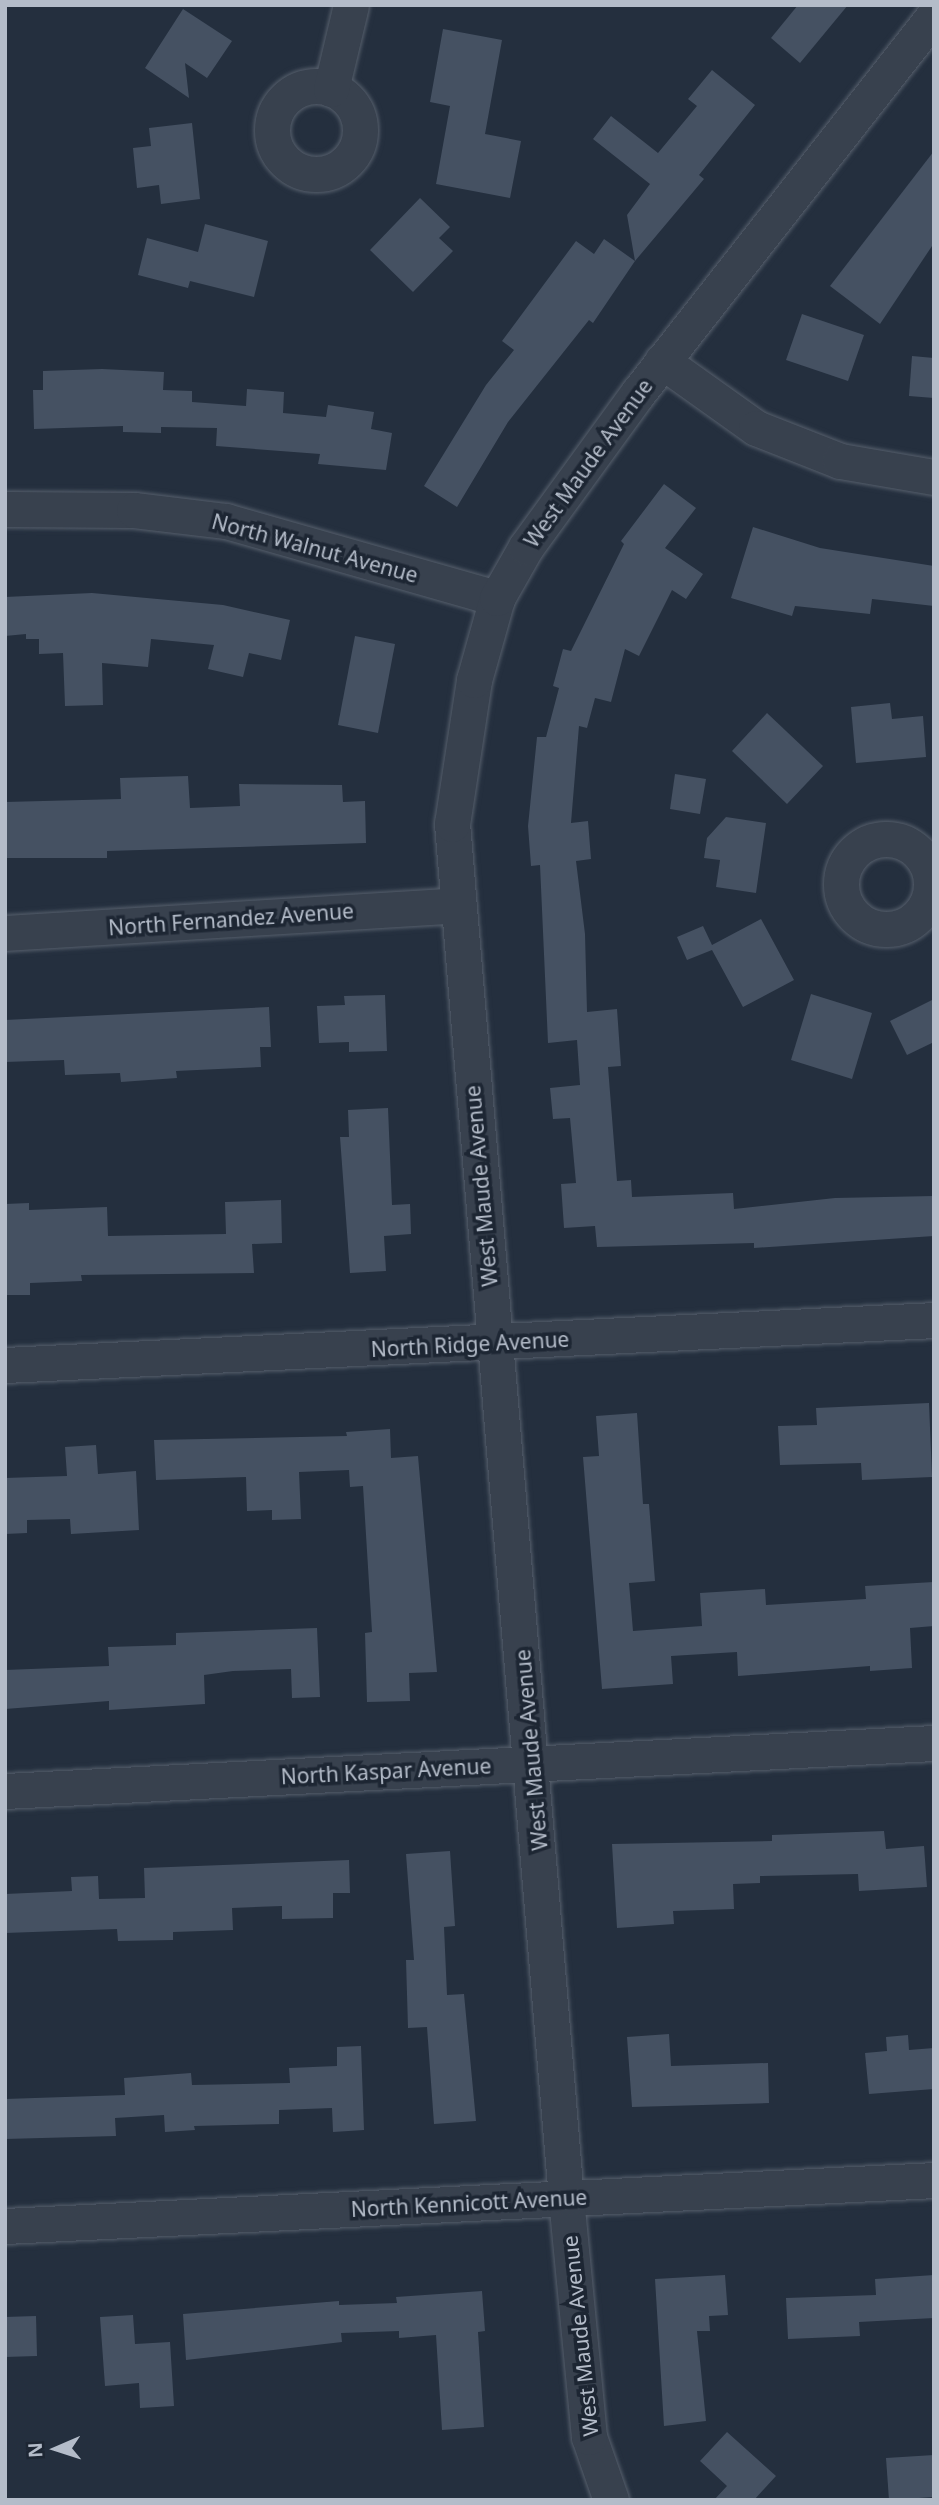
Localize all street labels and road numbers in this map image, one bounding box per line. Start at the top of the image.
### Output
street label: West Maude Avenue [518,374,658,552]
street label: North Walnut Avenue [209,508,421,588]
street label: North Fernandez Avenue [107,898,355,940]
street label: West Maude Avenue [460,1084,502,1288]
street label: North Ridge Avenue [370,1326,570,1362]
street label: West Maude Avenue [510,1648,552,1852]
street label: North Kaspar Avenue [280,1753,492,1789]
street label: North Kennicott Avenue [350,2184,588,2222]
street label: West Maude Avenue [557,2234,603,2438]

